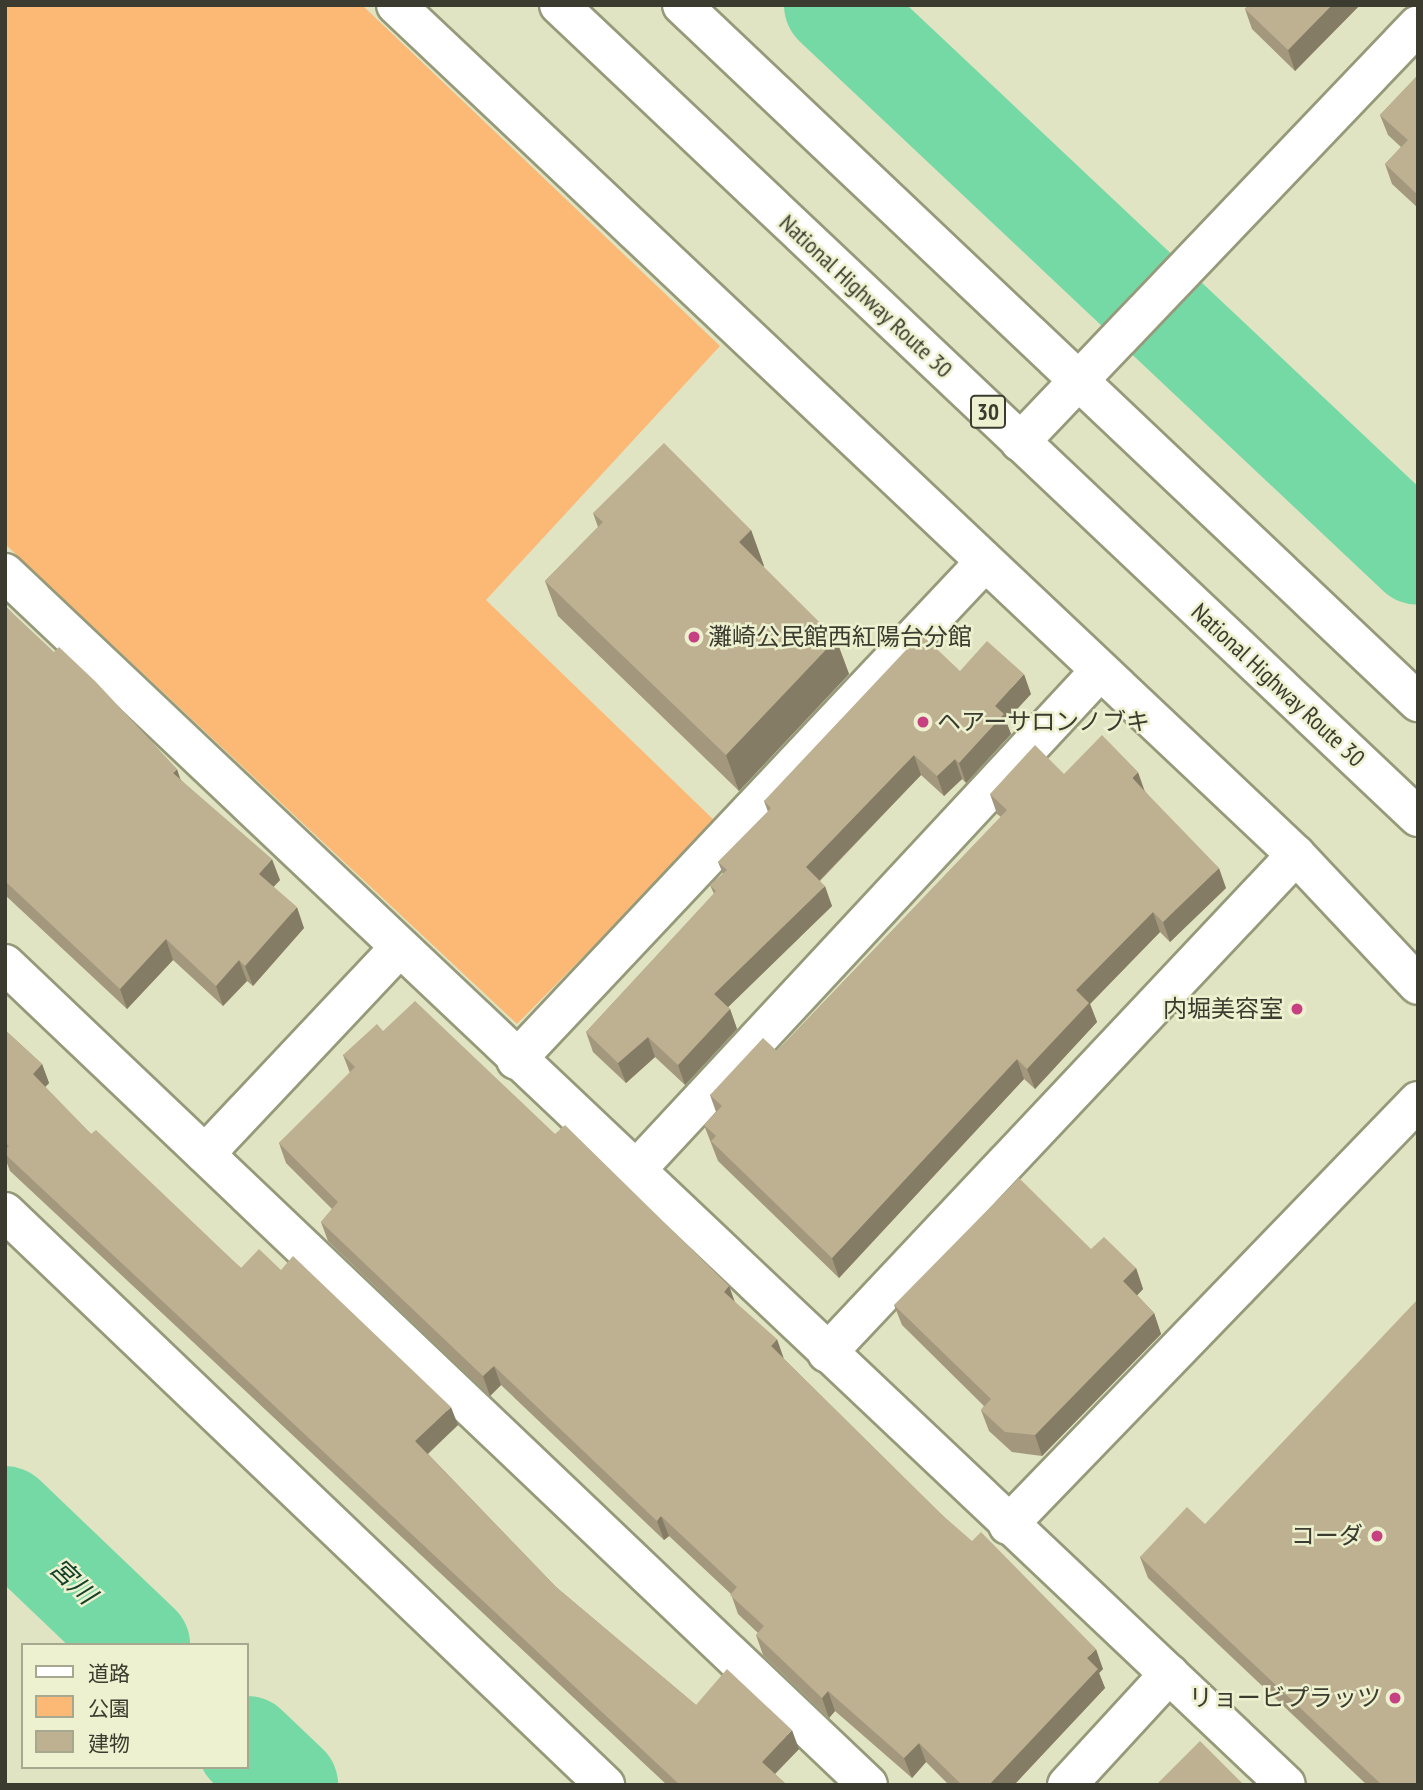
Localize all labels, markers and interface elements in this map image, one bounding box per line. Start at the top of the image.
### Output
street label: National Highway Route 30 [773,208,959,384]
road number: 30 [969,392,1007,432]
street label: National Highway Route 30 [1185,597,1371,773]
place label: 灘崎公民館西紅陽台分館 [708,623,972,651]
marker: 灘崎公民館西紅陽台分館 [686,629,702,645]
place label: ヘアーサロンノブキ [937,708,1152,736]
marker: ヘアーサロンノブキ [915,714,931,730]
place label: 内堀美容室 [1163,995,1283,1023]
marker: 内堀美容室 [1289,1001,1305,1017]
place label: コーダ [1291,1522,1363,1550]
marker: コーダ [1369,1528,1385,1544]
water label: 宮川 [43,1552,103,1610]
legend [21,1643,248,1769]
text: 道路 [88,1660,130,1687]
place label: リョービプラッツ [1189,1684,1381,1712]
marker: リョービプラッツ [1387,1690,1403,1706]
text: 公園 [88,1695,130,1722]
text: 建物 [88,1730,130,1757]

